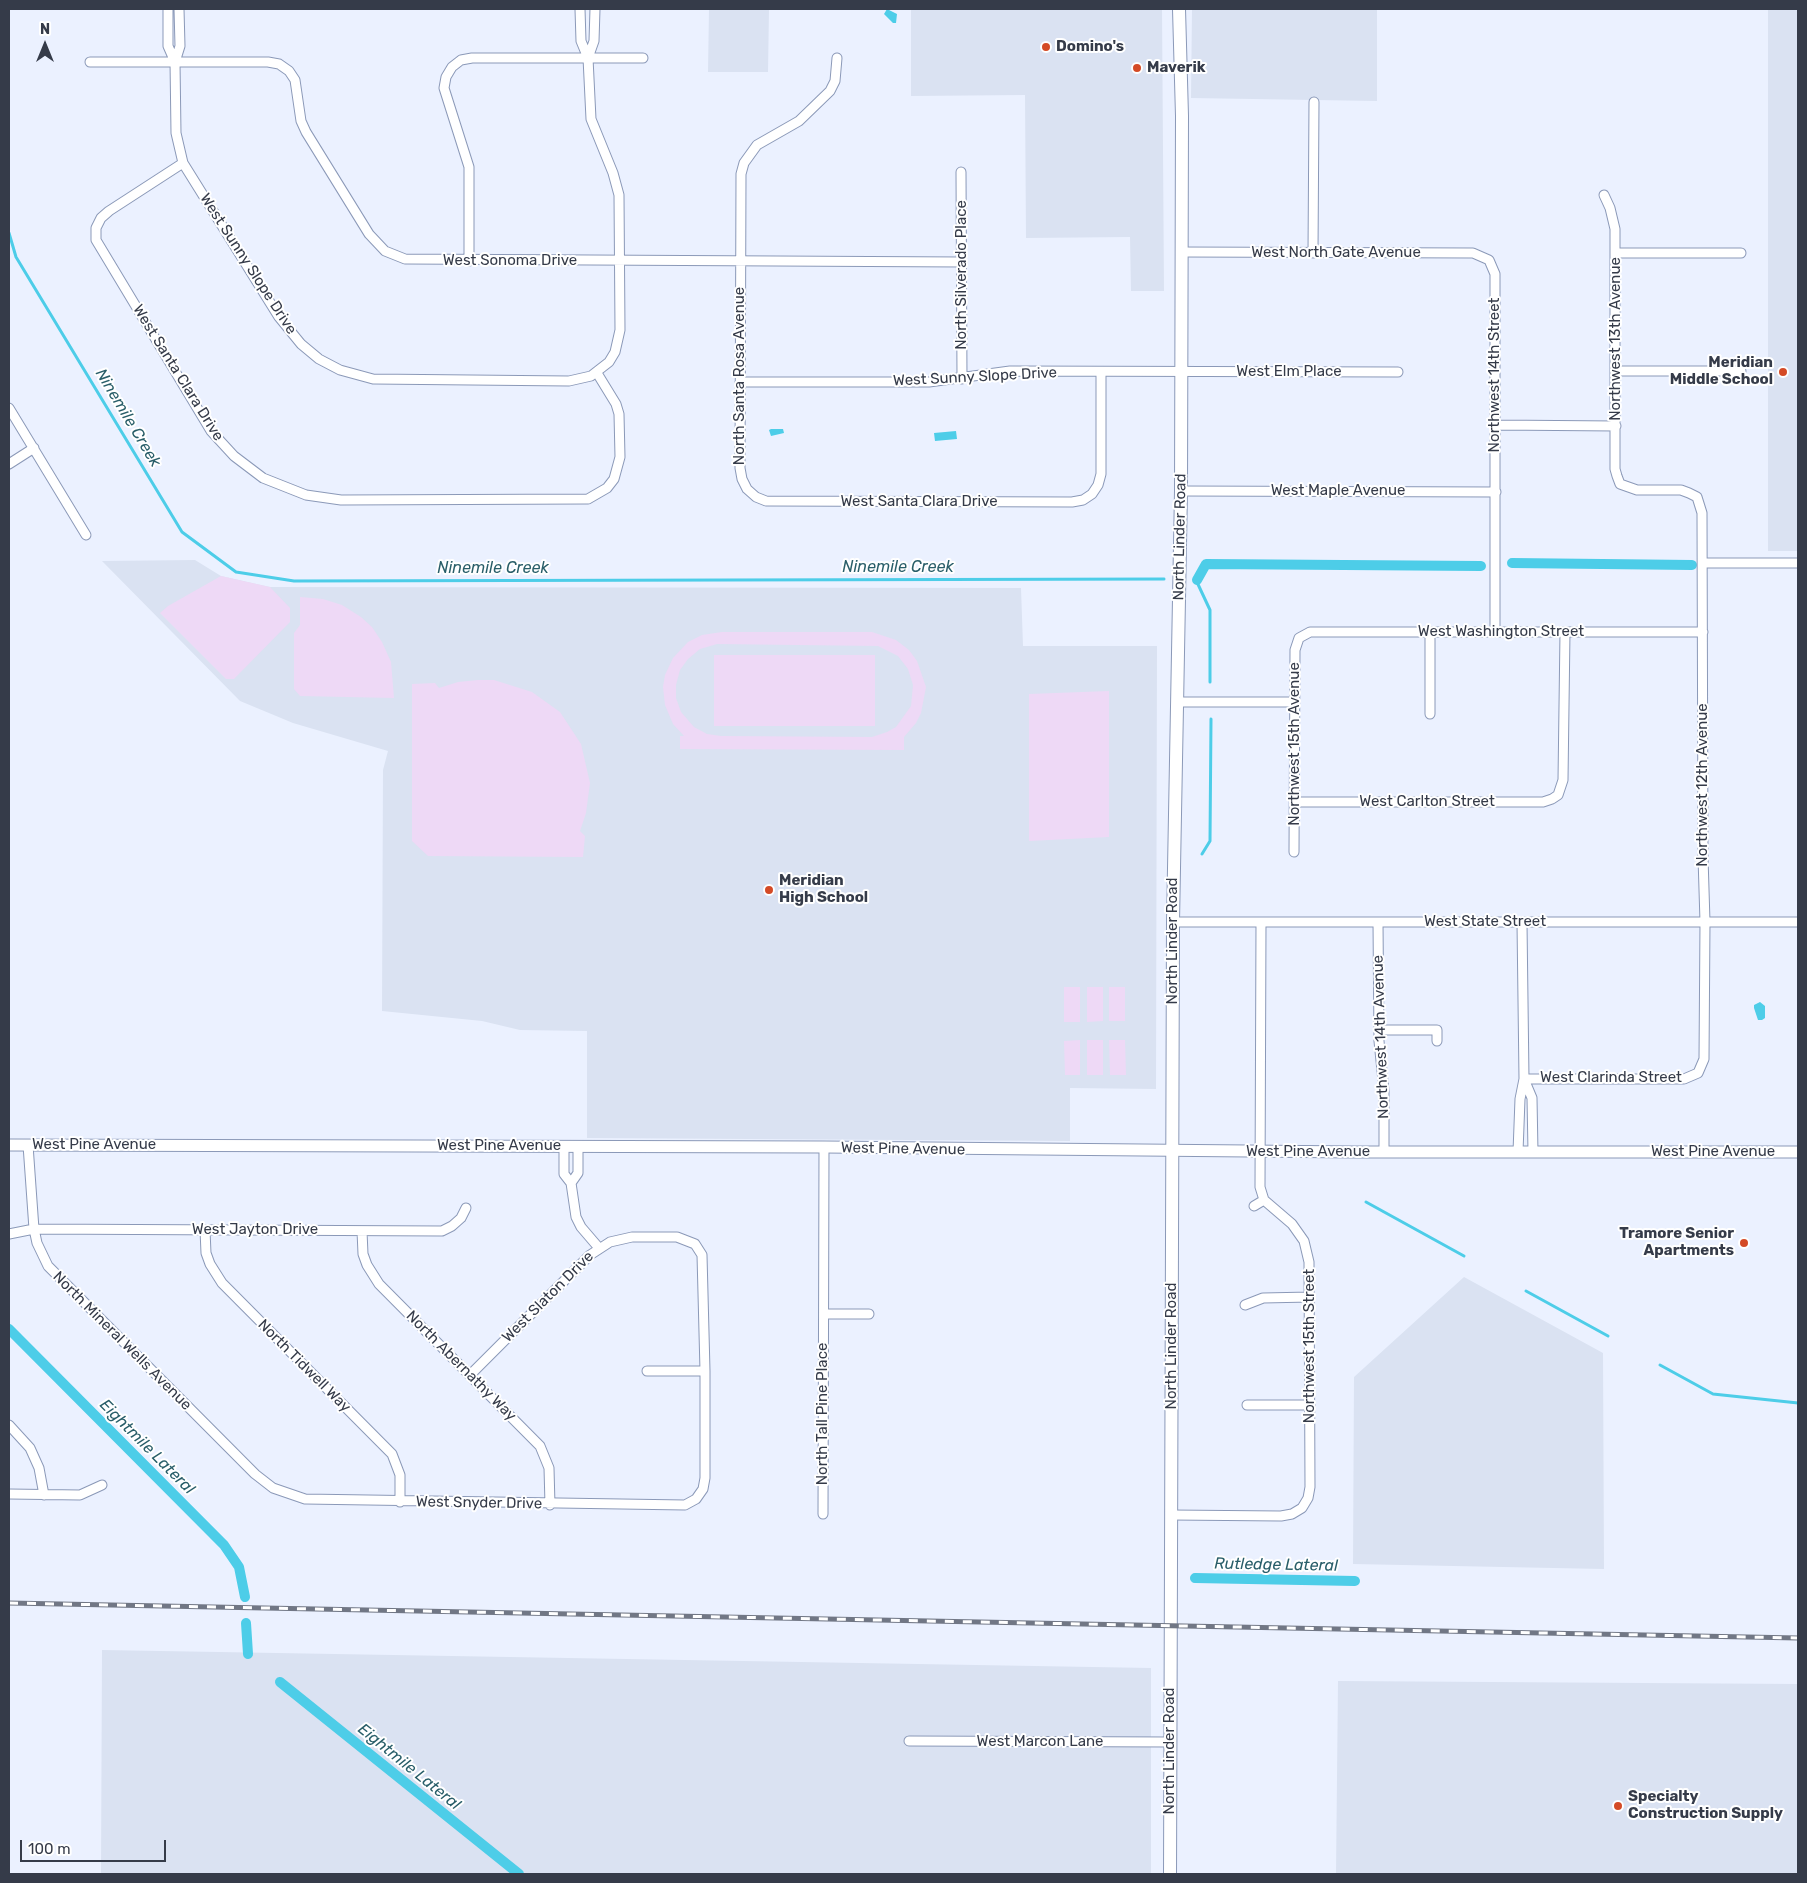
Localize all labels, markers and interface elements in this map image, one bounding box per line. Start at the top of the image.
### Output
north arrow [20,20,70,70]
text: N [40,21,50,38]
place label: Domino's [1056,38,1124,56]
marker: Domino's [1040,41,1052,53]
place label: Maverik [1147,59,1205,77]
marker: Maverik [1131,62,1143,74]
street label: West Sunny Slope Drive [196,190,300,338]
street label: North Silverado Place [953,200,971,350]
street label: West North Gate Avenue [1251,244,1421,262]
street label: West Sonoma Drive [443,252,577,270]
street label: Northwest 13th Avenue [1607,257,1625,421]
street label: North Santa Rosa Avenue [731,287,749,465]
street label: Northwest 14th Street [1486,298,1504,452]
street label: West Santa Clara Drive [129,302,227,444]
place label: Meridian Middle School [1670,354,1773,389]
street label: West Elm Place [1236,363,1342,381]
street label: West Sunny Slope Drive [893,364,1057,390]
water label: Ninemile Creek [91,365,165,471]
marker: Meridian Middle School [1777,366,1789,378]
street label: North Linder Road [1170,473,1190,601]
street label: West Maple Avenue [1271,482,1405,500]
street label: West Santa Clara Drive [840,493,998,511]
water label: Ninemile Creek [842,557,954,577]
water label: Ninemile Creek [437,558,549,578]
street label: West Washington Street [1418,623,1584,641]
street label: Northwest 15th Avenue [1286,662,1304,826]
street label: Northwest 12th Avenue [1694,703,1712,867]
street label: West Carlton Street [1359,793,1495,811]
place label: Meridian High School [779,872,868,907]
street label: North Linder Road [1164,878,1182,1004]
marker: Meridian High School [763,884,775,896]
street label: West State Street [1424,913,1546,931]
street label: Northwest 14th Avenue [1369,955,1393,1119]
street label: West Clarinda Street [1540,1069,1682,1087]
street label: West Pine Avenue [32,1136,156,1154]
street label: West Pine Avenue [437,1137,561,1155]
street label: West Pine Avenue [841,1139,965,1159]
street label: West Pine Avenue [1246,1143,1370,1161]
street label: West Pine Avenue [1651,1143,1775,1161]
street label: West Jayton Drive [192,1221,318,1239]
place label: Tramore Senior Apartments [1619,1225,1734,1260]
marker: Tramore Senior Apartments [1738,1237,1750,1249]
street label: West Slaton Drive [499,1248,597,1346]
street label: North Mineral Wells Avenue [49,1268,195,1414]
street label: Northwest 15th Street [1301,1269,1319,1423]
street label: North Linder Road [1163,1283,1181,1409]
street label: North Abernathy Way [402,1307,520,1425]
street label: North Tidwell Way [254,1316,354,1416]
street label: North Tall Pine Place [814,1343,832,1485]
water label: Eightmile Lateral [95,1395,199,1499]
street label: West Snyder Drive [416,1493,542,1513]
water label: Rutledge Lateral [1214,1554,1338,1576]
street label: North Linder Road [1161,1688,1179,1814]
water label: Eightmile Lateral [354,1720,464,1814]
street label: West Marcon Lane [977,1733,1103,1751]
place label: Specialty Construction Supply [1628,1788,1783,1823]
marker: Specialty Construction Supply [1612,1800,1624,1812]
scale bar [22,1830,169,1862]
text: 100 m [28,1840,70,1858]

